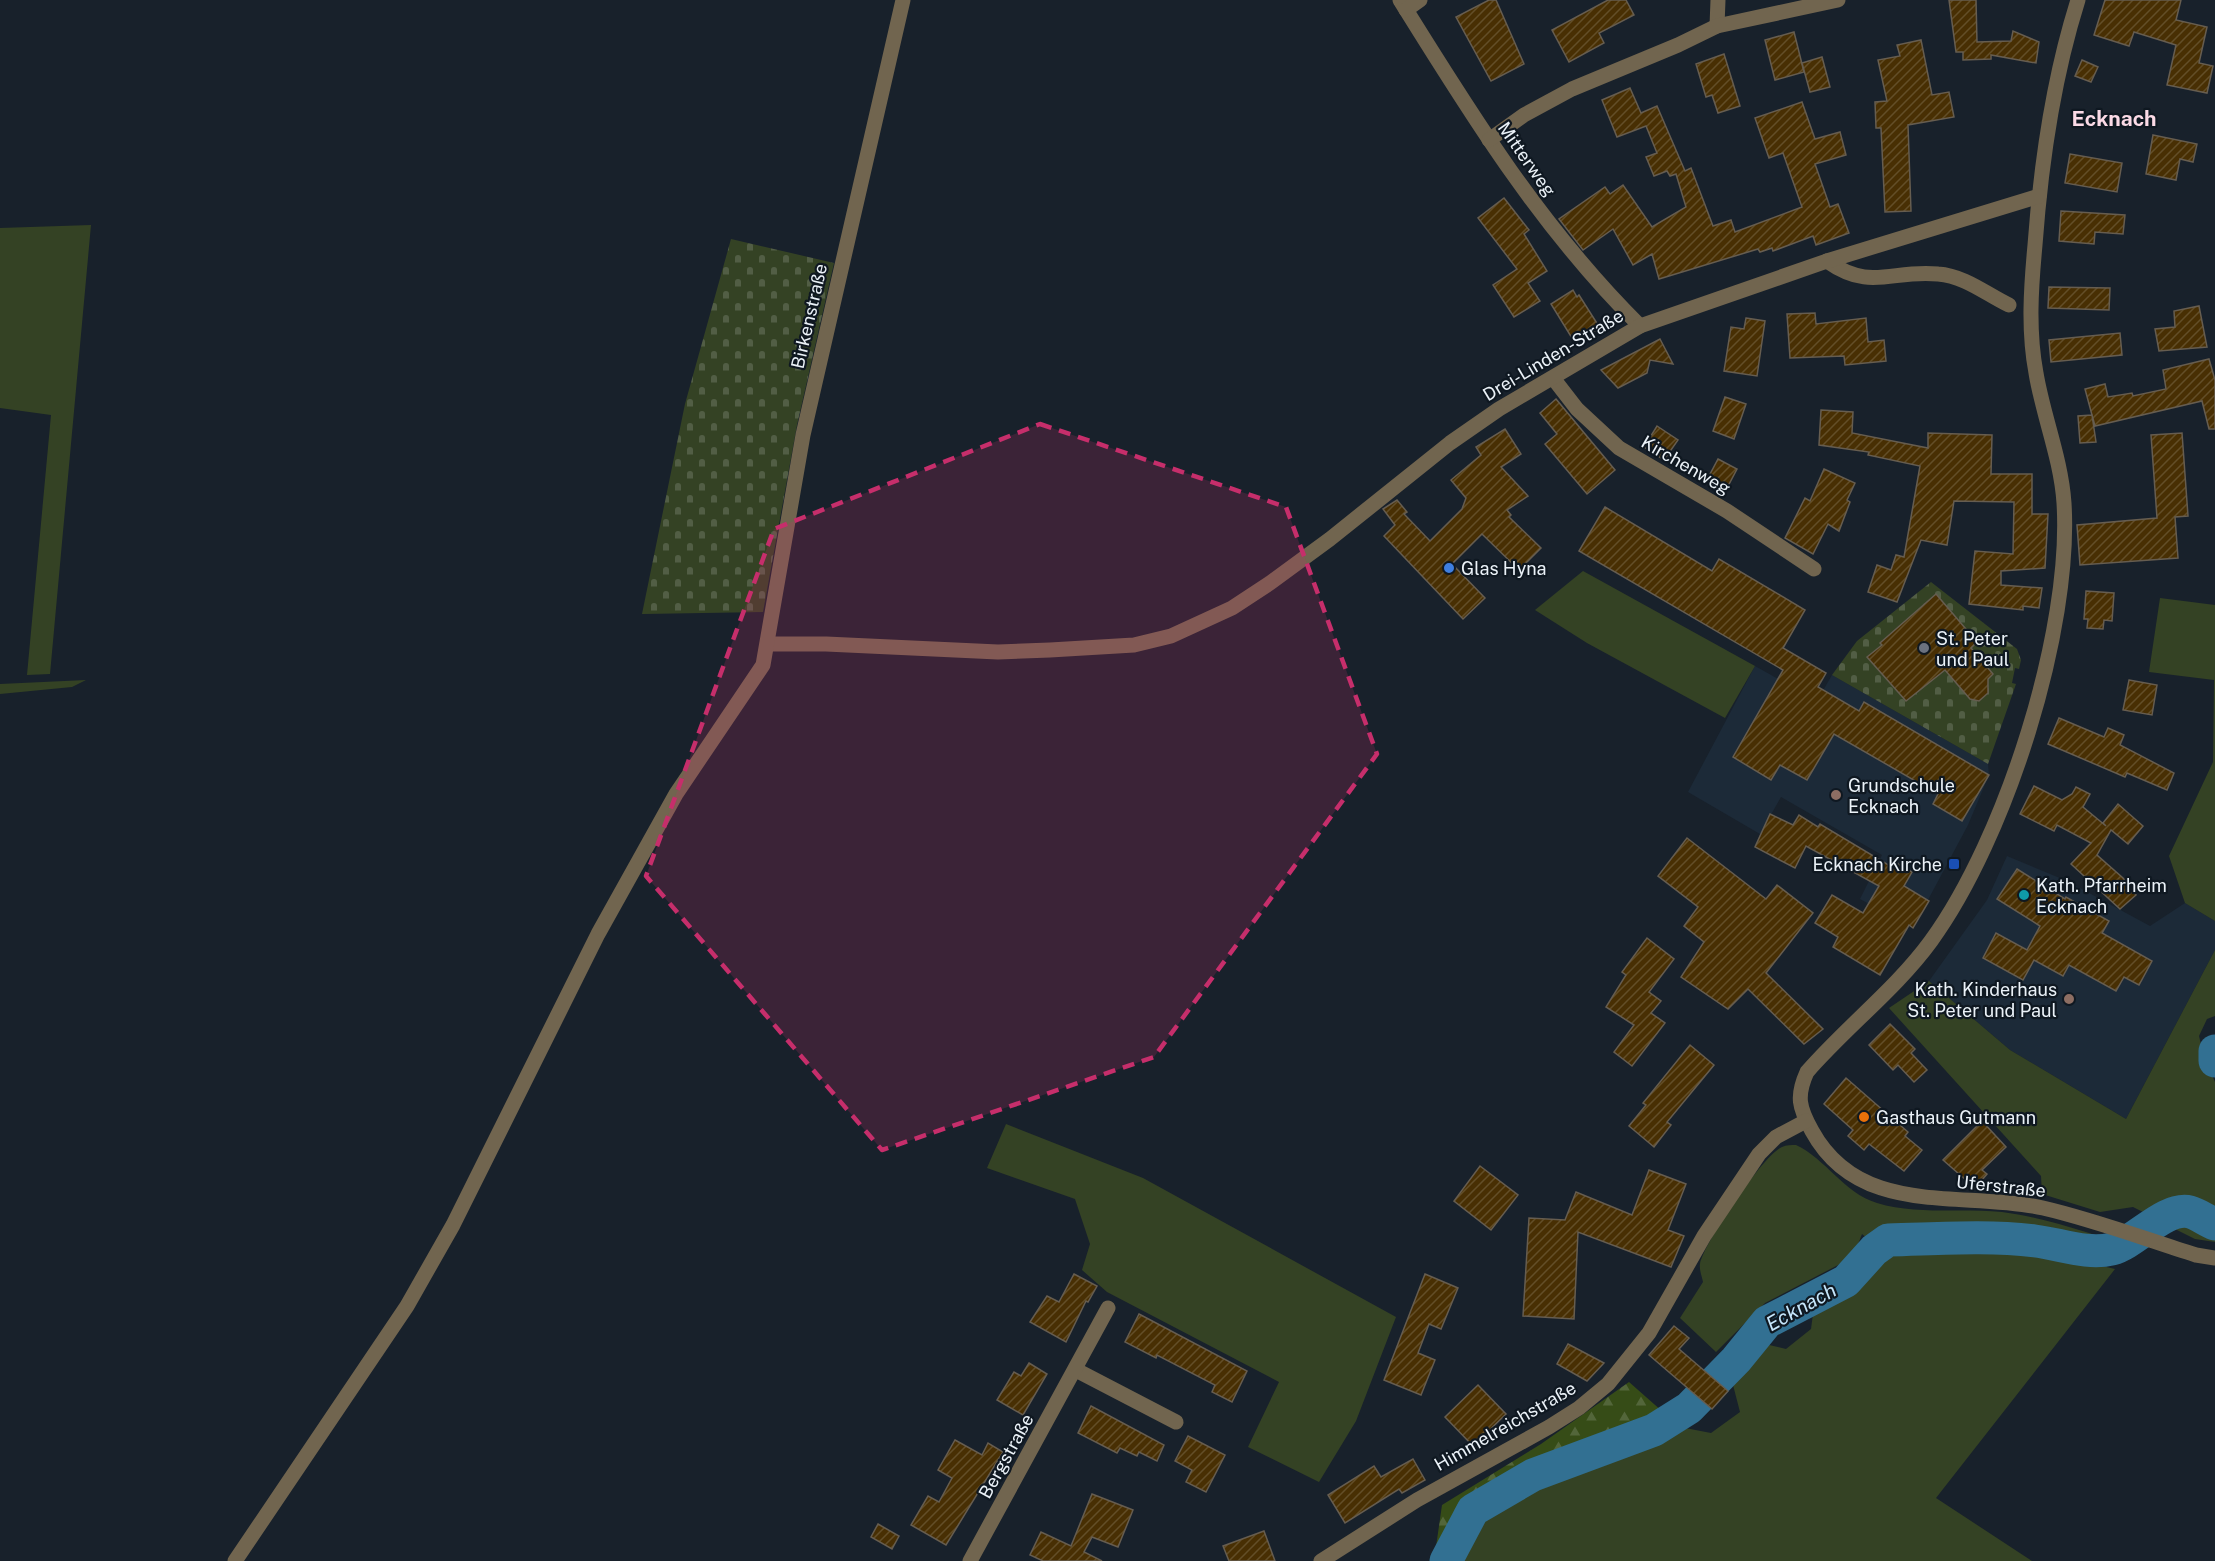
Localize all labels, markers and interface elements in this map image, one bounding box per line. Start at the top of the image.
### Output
district label: Ecknach [2072,106,2157,131]
street label: Mitterweg [1494,118,1560,200]
street label: Birkenstraße [787,261,831,371]
street label: Drei-Linden-Straße [1479,305,1627,405]
street label: Kirchenweg [1638,431,1734,499]
place label: Glas Hyna [1461,558,1547,579]
marker: Glas Hyna [1442,561,1456,575]
place label: St. Peter und Paul [1936,628,2009,670]
marker: St. Peter und Paul [1917,641,1931,655]
place label: Grundschule Ecknach [1848,775,1955,817]
marker: Grundschule Ecknach [1829,788,1843,802]
place label: Ecknach Kirche [1812,854,1942,875]
marker: Ecknach Kirche [1947,857,1961,871]
place label: Kath. Pfarrheim Ecknach [2036,875,2167,917]
marker: Kath. Pfarrheim Ecknach [2017,888,2031,902]
place label: Kath. Kinderhaus St. Peter und Paul [1907,979,2057,1021]
marker: Kath. Kinderhaus St. Peter und Paul [2062,992,2076,1006]
place label: Gasthaus Gutmann [1876,1107,2036,1128]
marker: Gasthaus Gutmann [1857,1110,1871,1124]
street label: Uferstraße [1955,1171,2047,1201]
water label: Ecknach [1762,1278,1840,1336]
street label: Himmelreichstraße [1430,1377,1580,1475]
street label: Bergstraße [974,1410,1038,1502]

